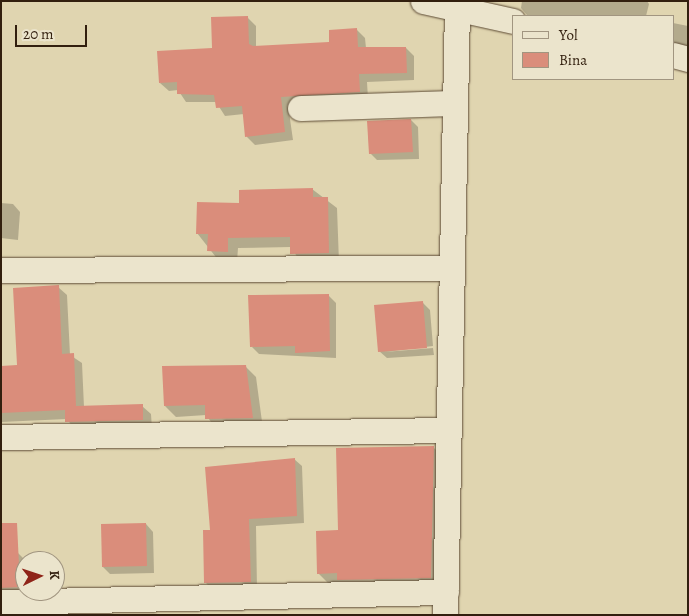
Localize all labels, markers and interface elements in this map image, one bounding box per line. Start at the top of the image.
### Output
scale bar [18,15,90,47]
legend [512,15,674,80]
text: 20 m [23,24,54,44]
text: Yol [559,25,578,45]
text: Bina [559,50,587,70]
north arrow [15,551,65,601]
text: K [45,570,64,580]

